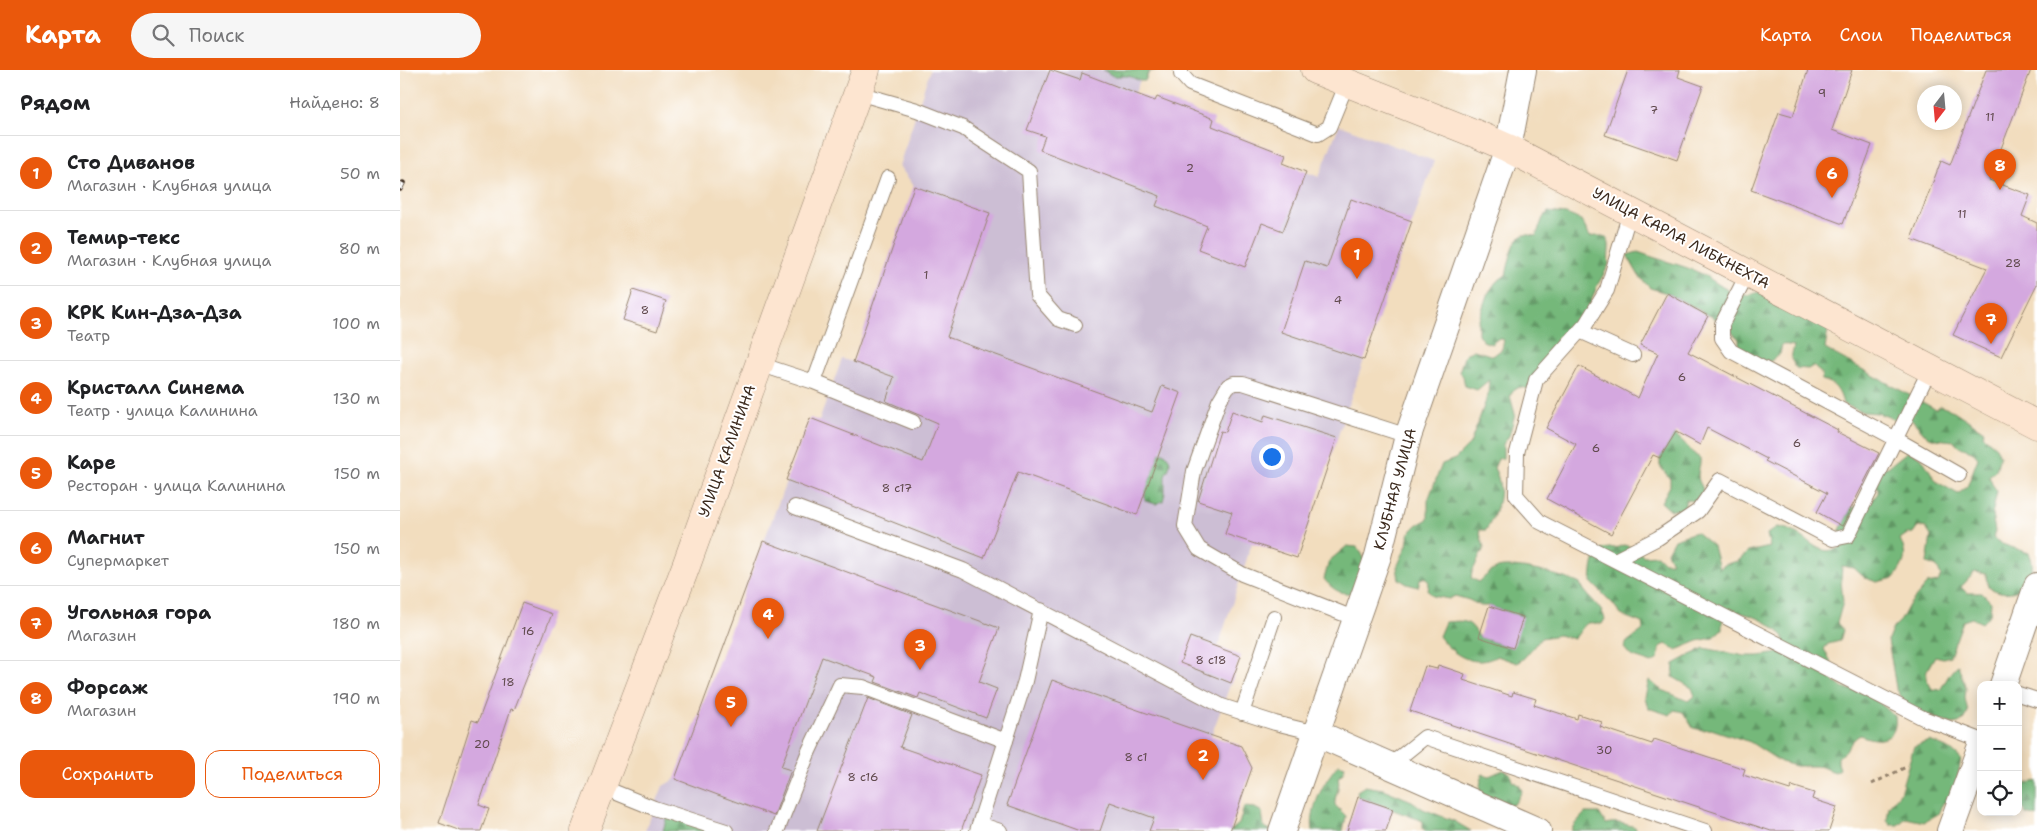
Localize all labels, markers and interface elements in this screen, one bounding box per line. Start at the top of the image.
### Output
search box [131,13,481,58]
text: Карта [25,19,101,51]
icon: search [149,21,177,49]
text: Поиск [189,23,244,48]
text: Карта [1760,23,1811,47]
text: Слои [1839,23,1883,47]
text: Поделиться [1911,23,2012,47]
house number: 9 [1818,85,1826,101]
north arrow [1917,85,1962,130]
text: Рядом [20,89,90,117]
text: Найдено: 8 [289,92,380,113]
house number: 7 [1650,102,1658,118]
house number: 11 [1985,109,1995,125]
pin: 8 [1984,149,2016,190]
text: Сто Диванов [67,150,195,175]
pin: 6 [1816,157,1848,198]
house number: 2 [1186,160,1194,176]
text: 1 [32,163,40,184]
text: 50 m [340,163,380,184]
text: Магазин · Клубная улица [67,175,271,196]
street label: УЛИЦА КАРЛА ЛИБКНЕХТА [1589,183,1773,293]
house number: 11 [1957,206,1967,222]
text: Темир-текс [67,225,180,250]
text: 2 [30,238,42,259]
text: 80 m [339,238,380,259]
pin: 1 [1341,238,1373,279]
text: Магазин · Клубная улица [67,250,271,271]
house number: 28 [2005,255,2021,271]
house number: 1 [923,267,929,283]
house number: 4 [1334,292,1342,308]
text: КРК Кин-Дза-Дза [67,300,242,325]
house number: 8 [641,302,649,318]
pin: 7 [1975,303,2007,344]
text: 3 [30,313,42,334]
text: 100 m [332,313,380,334]
text: Театр [67,325,110,346]
house number: 6 [1678,369,1686,385]
text: Кристалл Синема [67,375,244,400]
street label: УЛИЦА КАЛИНИНА [694,382,760,520]
text: 4 [30,388,42,409]
text: 130 m [333,388,380,409]
text: Театр · улица Калинина [67,400,258,421]
street label: КЛУБНАЯ УЛИЦА [1369,426,1421,552]
house number: 6 [1793,435,1801,451]
house number: 6 [1592,440,1600,456]
your location [1259,444,1285,470]
text: Каре [67,450,116,475]
text: 5 [31,463,41,484]
text: 150 m [333,463,380,484]
text: Ресторан · улица Калинина [67,475,286,496]
house number: 8 с17 [882,480,912,496]
text: Магнит [67,525,145,550]
text: 6 [30,538,42,559]
text: 150 m [333,538,380,559]
text: Супермаркет [67,550,169,571]
pin: 4 [752,598,784,639]
text: Угольная гора [67,600,211,625]
text: 7 [30,613,42,634]
text: 180 m [332,613,380,634]
house number: 16 [521,623,535,639]
text: Магазин [67,625,136,646]
pin: 3 [904,629,936,670]
house number: 8 с18 [1195,652,1227,668]
house number: 18 [501,674,515,690]
text: Форсаж [67,675,148,700]
map controls [1977,681,2022,816]
button: + [1977,681,2022,726]
pin: 5 [715,686,747,727]
text: 8 [30,688,42,709]
text: 190 m [333,688,380,709]
text: Магазин [67,700,136,721]
button: − [1977,726,2022,771]
house number: 20 [474,736,490,752]
pin: 2 [1187,739,1219,780]
house number: 30 [1596,742,1612,758]
house number: 8 с1 [1125,749,1147,765]
button: Сохранить [20,750,195,798]
button: Поделиться [205,750,380,798]
house number: 8 с16 [848,769,878,785]
button: locate [1977,771,2022,816]

